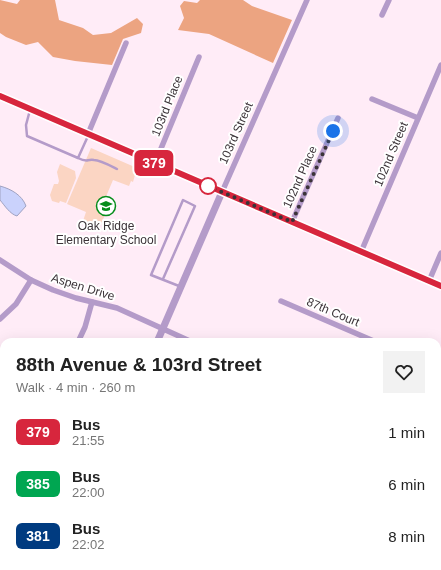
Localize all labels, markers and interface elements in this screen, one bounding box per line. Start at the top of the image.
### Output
street label: 103rd Place [149,73,186,138]
street label: 103rd Street [216,99,256,166]
street label: 102nd Street [371,119,411,188]
your location [323,121,343,141]
street label: 102nd Place [280,143,320,210]
line badge: 379 [131,150,177,176]
text: 379 [142,155,166,171]
unlabelled marker [199,177,217,195]
school or university icon: Oak Ridge Elementary School [95,195,117,217]
place label: Oak Ridge Elementary School [56,219,156,247]
street label: Aspen Drive [50,271,117,303]
street label: 87th Court [304,295,362,330]
button: heart [383,351,425,393]
text: 88th Avenue & 103rd Street [16,354,262,375]
text: Walk · 4 min · 260 m [16,380,135,395]
text: Bus [72,416,100,433]
text: 379 [26,424,50,440]
text: 1 min [388,424,425,441]
text: 21:55 [72,433,105,448]
text: Bus [72,468,100,485]
text: 385 [26,476,50,492]
text: 6 min [388,476,425,493]
text: 22:00 [72,485,105,500]
text: Bus [72,520,100,537]
text: 381 [26,528,50,544]
text: 8 min [388,528,425,545]
text: 22:02 [72,537,105,552]

